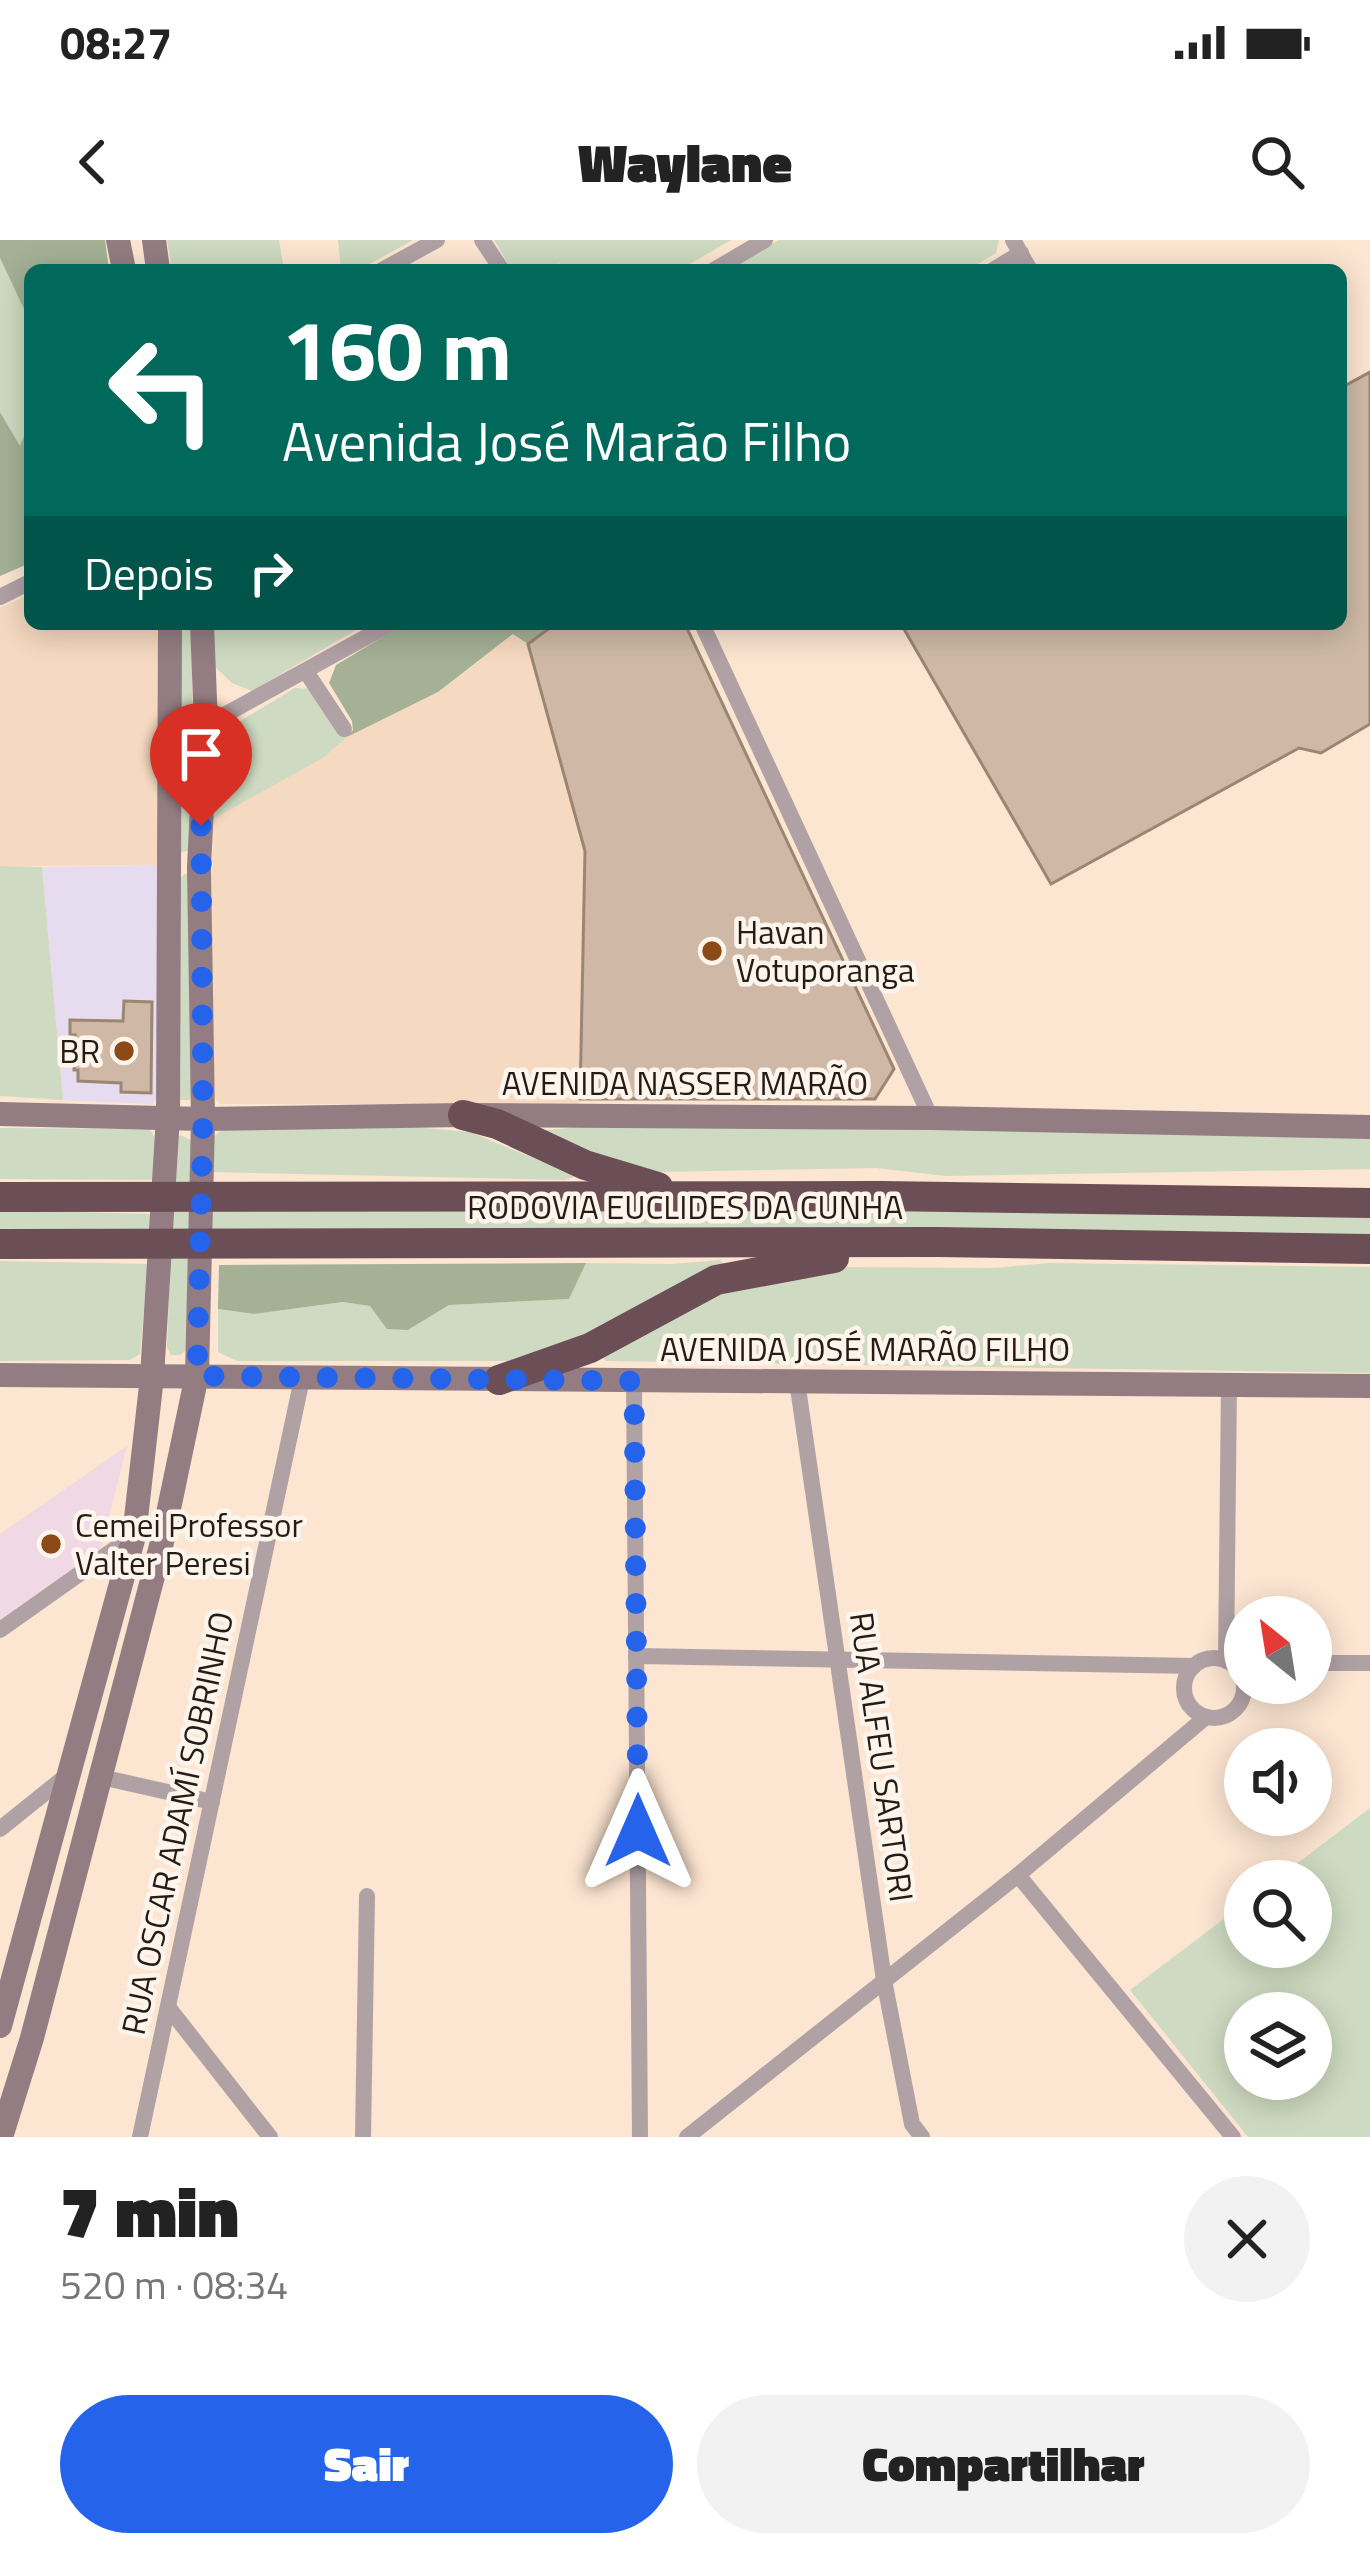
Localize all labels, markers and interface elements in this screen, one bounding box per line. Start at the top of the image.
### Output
text: 08:27 [60,8,172,76]
text: Waylane [578,121,792,203]
icon: back [60,129,126,195]
icon: search [1244,129,1310,195]
text: 160 m [282,285,512,413]
icon: left [84,312,240,468]
text: Avenida José Marão Filho [282,400,851,482]
text: Depois [84,539,214,607]
icon: right [238,540,304,606]
pin [150,703,252,826]
icon: arrive [168,721,234,787]
place label: Havan Votuporanga [736,907,915,995]
marker: Havan Votuporanga [699,938,725,964]
place label: BR [59,1026,100,1076]
marker: BR [111,1038,137,1064]
street label: AVENIDA NASSER MARÃO [502,1058,868,1108]
street label: RODOVIA EUCLIDES DA CUNHA [467,1182,903,1232]
street label: AVENIDA JOSÉ MARÃO FILHO [660,1324,1070,1374]
place label: Cemei Professor Valter Peresi [75,1500,303,1588]
marker: Cemei Professor Valter Peresi [38,1531,64,1557]
north arrow [1224,1596,1332,1704]
map controls [1224,1596,1332,2100]
street label: RUA OSCAR ADAMÍ SOBRINHO [108,1607,246,2039]
street label: RUA ALFEU SARTORI [837,1609,927,1905]
button: sound [1224,1728,1332,1836]
position arrow [575,1768,701,1894]
button: search [1224,1860,1332,1968]
button: layers [1224,1992,1332,2100]
text: 7 min [60,2155,239,2265]
button: close [1184,2176,1310,2302]
text: 520 m · 08:34 [60,2255,288,2314]
button: Sair [60,2395,673,2533]
button: Compartilhar [697,2395,1310,2533]

